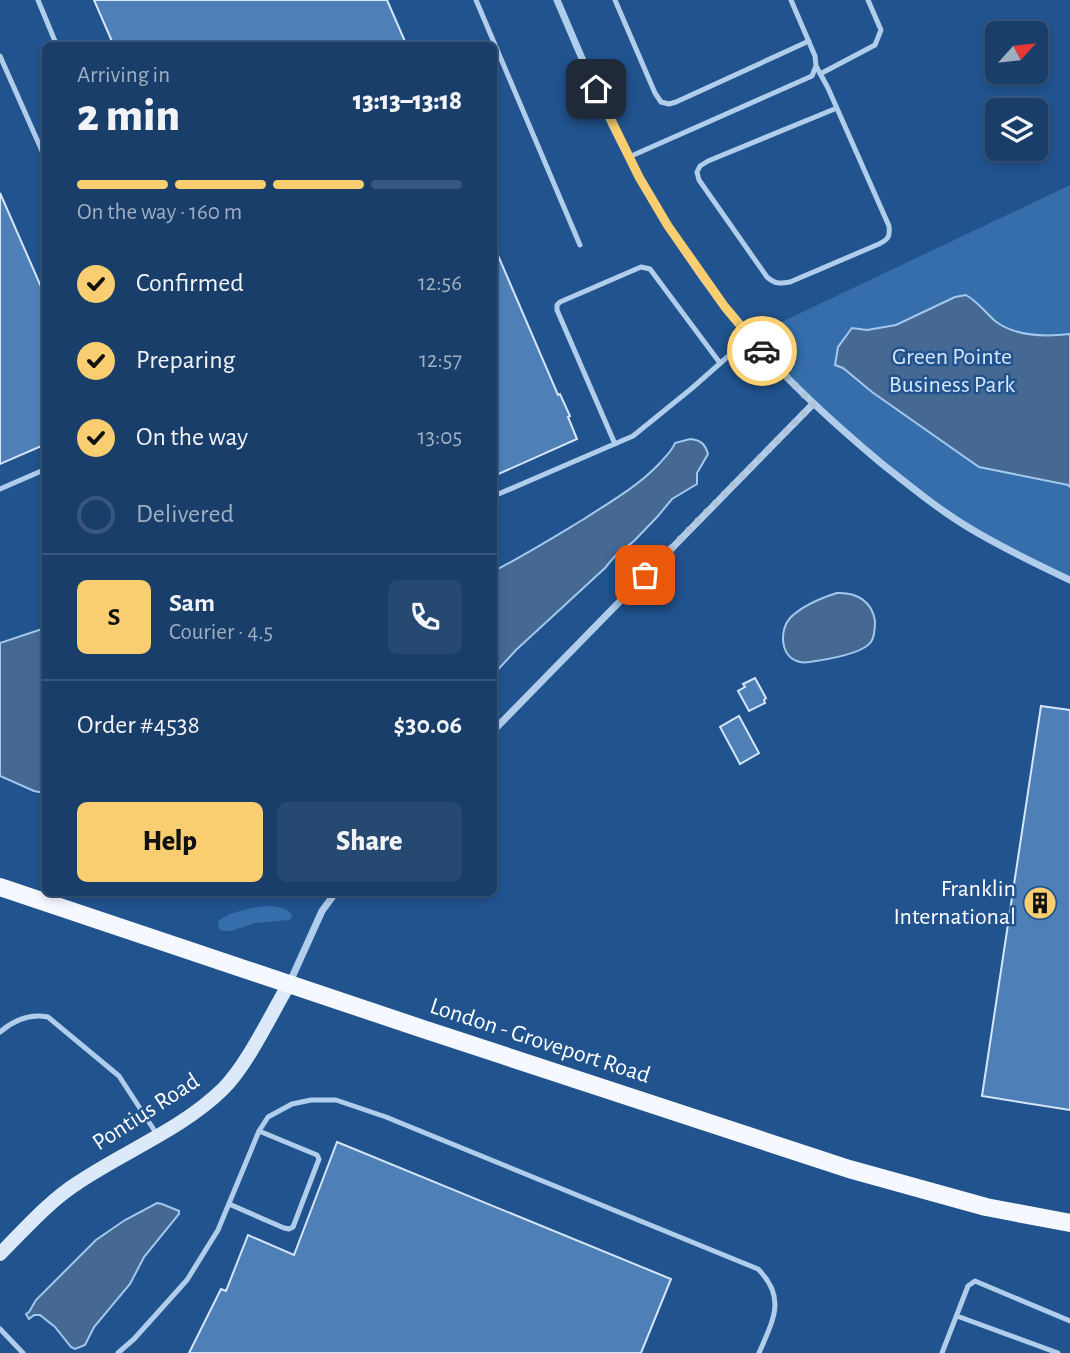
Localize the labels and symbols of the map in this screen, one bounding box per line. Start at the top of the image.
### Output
north arrow [985,21,1048,84]
pin [566,59,626,119]
courier [727,316,797,386]
park label: Green Pointe Business Park [889,345,1015,397]
pin [615,545,675,605]
place label: Franklin International [893,877,1016,929]
building icon: Franklin International [1021,884,1059,922]
street label: London - Groveport Road [427,994,653,1088]
street label: Pontius Road [88,1069,204,1155]

